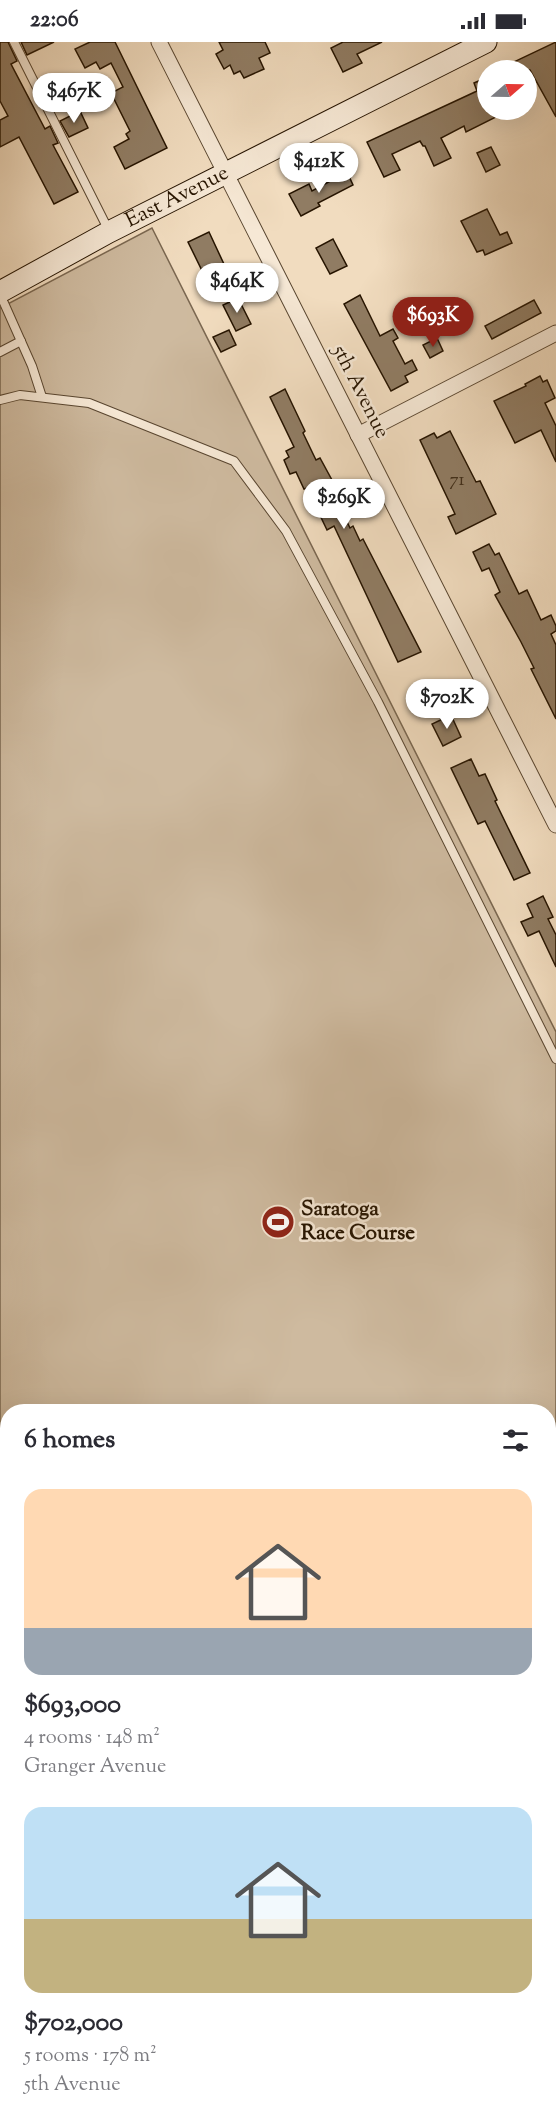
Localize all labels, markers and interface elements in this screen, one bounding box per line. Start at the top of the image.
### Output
text: 22:06 [30,5,79,37]
north arrow [477,60,537,120]
map controls [477,60,537,120]
pin: $467K [32,73,116,124]
text: $467K [47,78,102,107]
pin: $412K [277,143,361,194]
text: $412K [293,148,345,177]
street label: East Avenue [120,159,234,236]
pin: $464K [195,263,279,314]
text: $464K [210,268,264,297]
pin: $693K [391,297,475,348]
text: $693K [407,302,459,331]
street label: 5th Avenue [323,339,396,444]
house number: 71 [449,468,465,494]
pin: $269K [302,479,386,530]
text: $269K [317,484,371,513]
pin: $702K [405,679,489,730]
text: $702K [420,684,474,713]
place label: Saratoga Race Course [301,1195,415,1249]
sports icon: Saratoga Race Course [260,1204,296,1240]
text: 6 homes [24,1422,115,1459]
icon: filters [499,1424,532,1457]
icon: home [224,1528,332,1636]
text: $693,000 [24,1687,121,1724]
text: 4 rooms · 148 m² [24,1724,160,1753]
text: Granger Avenue [24,1753,166,1782]
icon: home [224,1846,332,1954]
text: $702,000 [24,2005,123,2042]
text: 5 rooms · 178 m² [24,2042,157,2071]
text: 5th Avenue [24,2071,121,2100]

